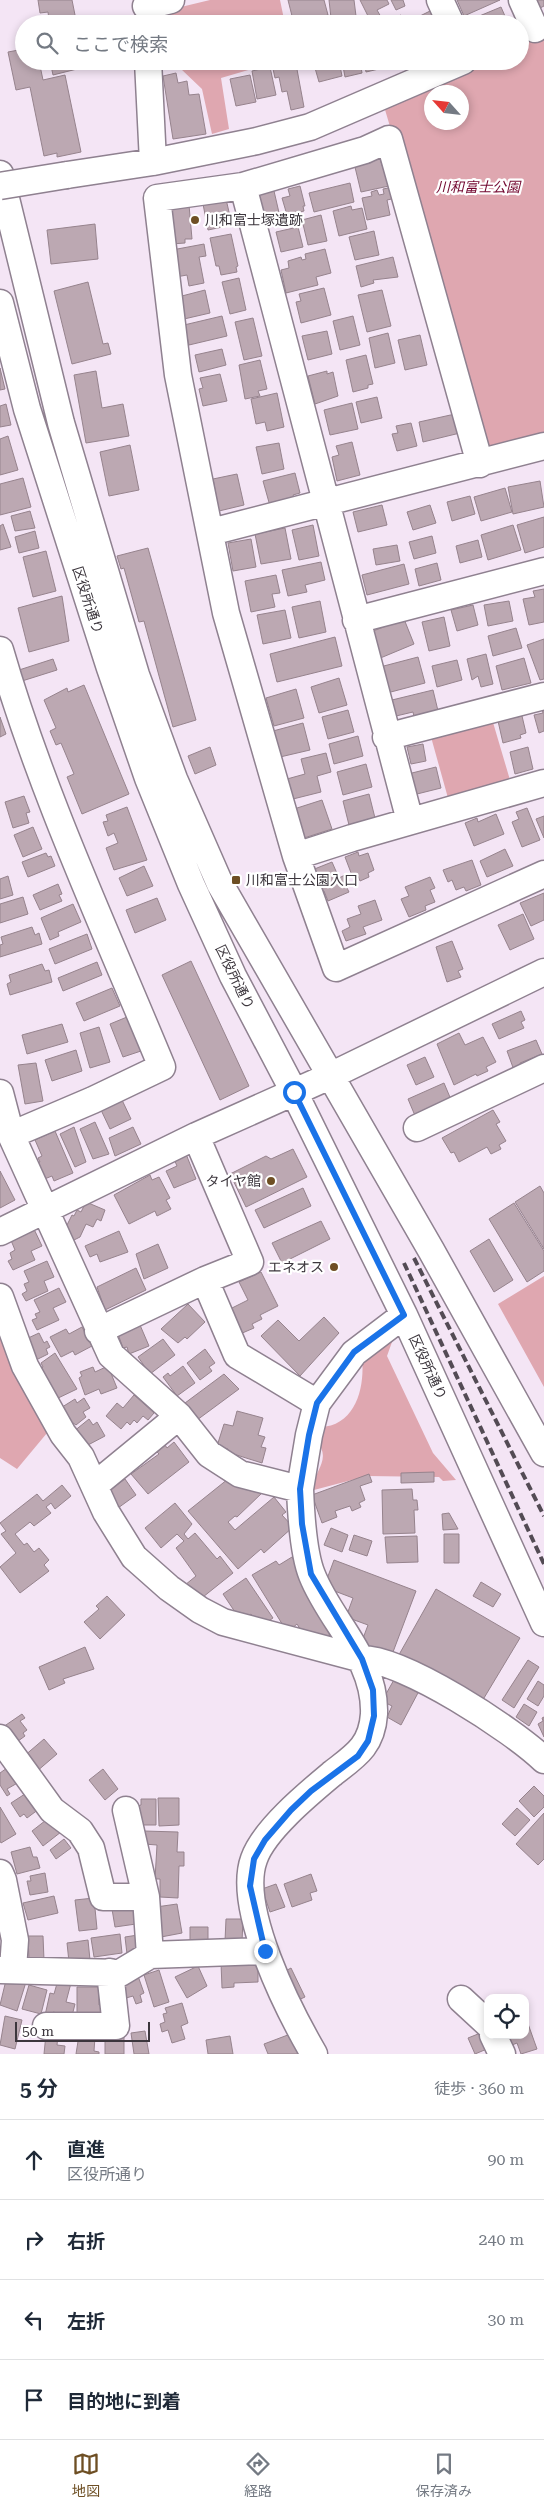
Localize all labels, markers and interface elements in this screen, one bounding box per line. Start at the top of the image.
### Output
search box [15,15,529,70]
icon: search [33,29,61,57]
text: ここで検索 [73,33,168,56]
north arrow [424,85,469,130]
park label: 川和富士公園 [436,179,522,195]
place label: 川和富士塚遺跡 [205,212,303,228]
marker: 川和富士塚遺跡 [189,214,201,226]
street label: 区役所通り [70,564,106,636]
place label: 川和富士公園入口 [246,872,358,888]
marker: 川和富士公園入口 [230,874,242,886]
street label: 区役所通り [212,942,258,1012]
route start [283,1081,306,1104]
place label: タイヤ館 [205,1173,261,1189]
marker: タイヤ館 [265,1175,277,1187]
place label: エネオス [268,1259,324,1275]
marker: エネオス [328,1261,340,1273]
street label: 区役所通り [406,1332,450,1402]
route end [254,1940,277,1963]
map controls [484,1994,529,2039]
button: locate [484,1994,529,2039]
scale bar [15,2019,150,2042]
text: 50 m [22,2023,54,2039]
text: 5 分 [20,2077,58,2101]
text: 徒歩 · 360 m [434,2079,524,2098]
text: 直進 [67,2138,105,2161]
icon: ahead [20,2146,48,2174]
text: 90 m [487,2150,524,2169]
text: 区役所通り [67,2165,147,2184]
icon: right [20,2226,48,2254]
text: 右折 [67,2230,105,2253]
text: 240 m [478,2230,524,2249]
icon: left [20,2306,48,2334]
text: 左折 [67,2310,105,2333]
text: 30 m [487,2310,524,2329]
icon: arrive [20,2386,48,2414]
text: 目的地に到着 [67,2390,181,2413]
tab: 地図 [72,2450,100,2500]
tab: 経路 [244,2450,272,2500]
tab: 保存済み [416,2450,472,2500]

